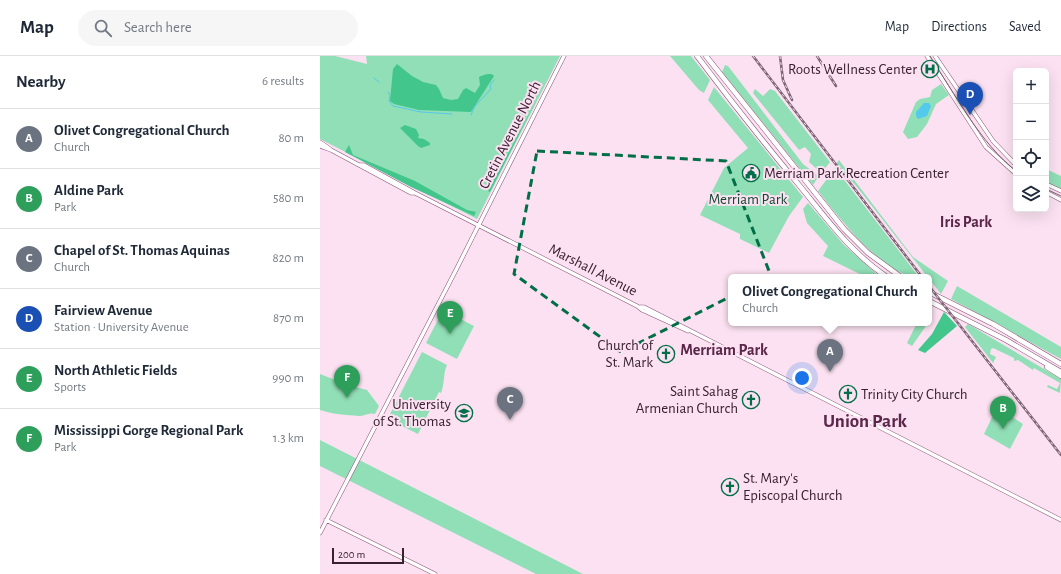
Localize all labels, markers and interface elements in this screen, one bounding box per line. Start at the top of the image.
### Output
search box [78,10,358,46]
icon: search [92,17,114,39]
text: Map [20,18,54,37]
text: Search here [124,20,192,35]
text: Map [885,20,909,34]
text: Directions [931,20,987,34]
text: Saved [1009,20,1041,34]
hospital icon: Roots Wellness Center [920,59,940,79]
place label: Roots Wellness Center [788,62,917,77]
map controls [1013,68,1049,212]
button: + [1013,68,1049,104]
text: Nearby [16,73,66,90]
text: 6 results [262,75,304,88]
street label: Cretin Avenue North [476,79,544,191]
pin: D [957,82,983,115]
button: − [1013,104,1049,140]
text: Olivet Congregational Church [54,123,230,138]
text: A [25,132,33,145]
text: 80 m [278,132,304,145]
button: locate [1013,140,1049,176]
text: Church [54,141,90,154]
public building icon: Merriam Park Recreation Center [741,163,761,183]
place label: Merriam Park Recreation Center [764,166,949,181]
button: layers [1013,176,1049,212]
text: Aldine Park [54,183,124,198]
text: B [25,192,33,205]
text: 580 m [273,192,304,205]
park label: Merriam Park [709,192,788,207]
text: Park [54,201,76,214]
district label: Iris Park [940,214,992,230]
street label: Marshall Avenue [546,241,640,299]
text: Chapel of St. Thomas Aquinas [54,243,230,258]
text: C [26,252,32,265]
text: 820 m [273,252,304,265]
text: Church [54,261,90,274]
popup [728,274,932,326]
text: Olivet Congregational Church [742,284,918,299]
pin: E [437,301,463,334]
text: Church [742,302,778,315]
text: Fairview Avenue [54,303,152,318]
text: D [25,312,33,325]
text: 870 m [273,312,304,325]
text: Station · University Avenue [54,321,189,334]
place label: Church of St. Mark [597,338,654,370]
pin: A [817,339,843,372]
district label: Merriam Park [680,342,768,358]
church icon: Church of St. Mark [656,344,676,364]
text: North Athletic Fields [54,363,177,378]
pin: F [334,365,360,398]
your location [792,368,812,388]
text: E [26,372,32,385]
text: 990 m [272,372,304,385]
text: Sports [54,381,86,394]
place label: Saint Sahag Armenian Church [636,384,739,416]
church icon: Trinity City Church [838,384,858,404]
pin: C [497,387,523,420]
place label: Trinity City Church [861,387,968,402]
church icon: Saint Sahag Armenian Church [741,390,761,410]
pin: B [990,396,1016,429]
place label: University of St. Thomas [373,397,452,429]
school or university icon: University of St. Thomas [454,403,474,423]
district label: Union Park [823,412,908,431]
text: Mississippi Gorge Regional Park [54,423,243,438]
text: F [26,432,32,445]
text: 1.3 km [273,432,304,445]
text: Park [54,441,76,454]
place label: St. Mary's Episcopal Church [743,471,842,503]
church icon: St. Mary's Episcopal Church [720,477,740,497]
scale bar [332,546,404,565]
text: 200 m [338,549,365,560]

